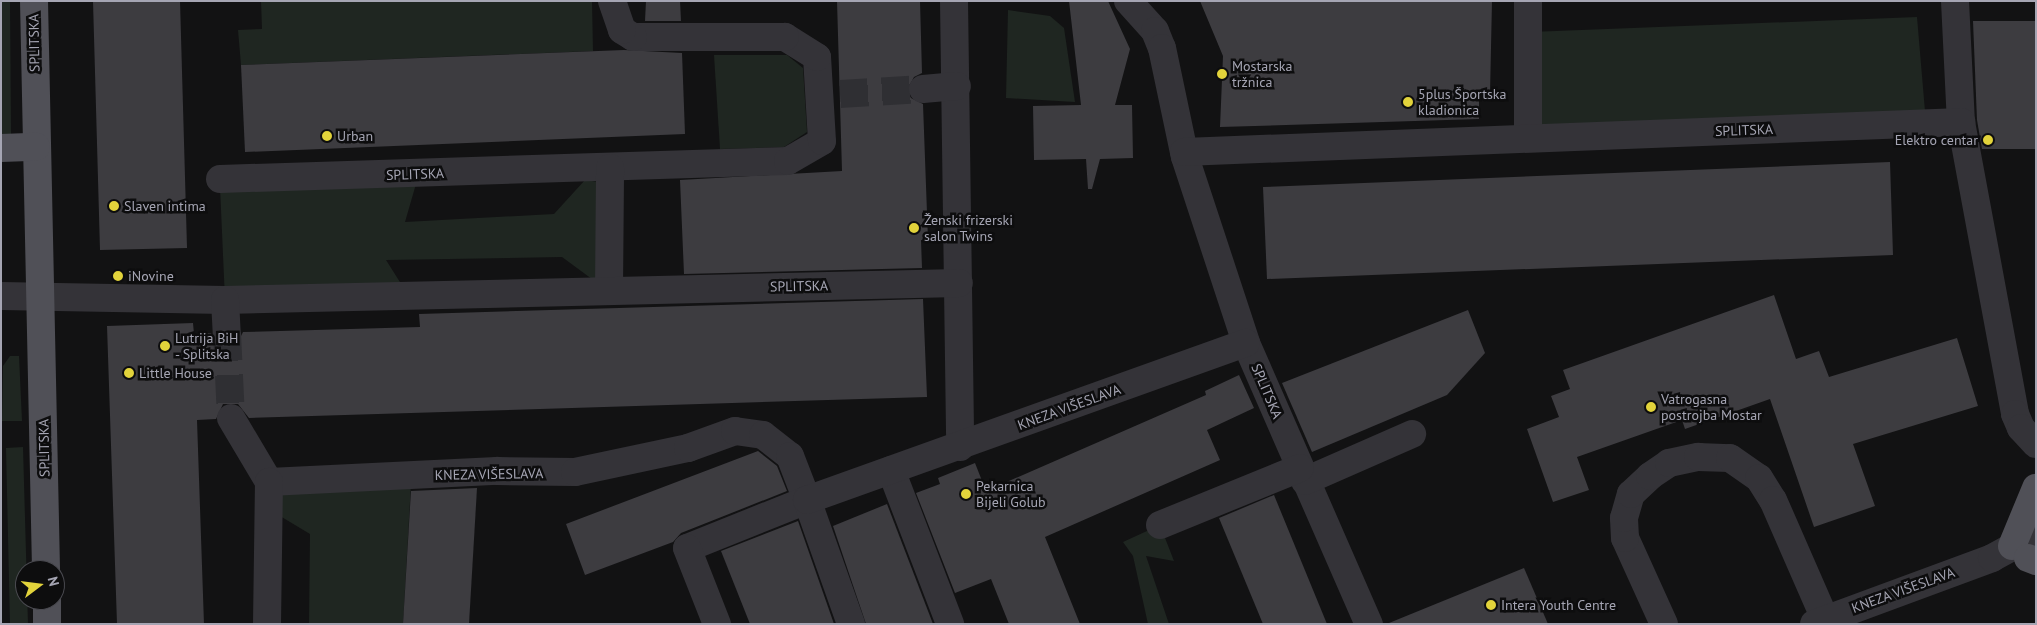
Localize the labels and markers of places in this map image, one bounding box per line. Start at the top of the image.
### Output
place label: Mostarska tržnica [1232,58,1292,90]
marker: Mostarska tržnica [1216,68,1228,80]
place label: 5plus Športska kladionica [1418,86,1506,118]
marker: 5plus Športska kladionica [1402,96,1414,108]
place label: Urban [337,128,373,144]
marker: Urban [321,130,333,142]
place label: Elektro centar [1895,132,1978,148]
marker: Elektro centar [1982,134,1994,146]
place label: Slaven intima [124,198,206,214]
marker: Slaven intima [108,200,120,212]
place label: Ženski frizerski salon Twins [924,212,1013,244]
marker: Ženski frizerski salon Twins [908,222,920,234]
place label: iNovine [128,268,174,284]
marker: iNovine [112,270,124,282]
place label: Lutrija BiH - Splitska [175,330,239,362]
marker: Lutrija BiH - Splitska [159,340,171,352]
place label: Little House [139,365,212,381]
marker: Little House [123,367,135,379]
place label: Vatrogasna postrojba Mostar [1661,391,1762,424]
marker: Vatrogasna postrojba Mostar [1645,401,1657,413]
place label: Pekarnica Bijeli Golub [976,478,1046,511]
marker: Pekarnica Bijeli Golub [960,488,972,500]
place label: Intera Youth Centre [1501,597,1617,613]
marker: Intera Youth Centre [1485,599,1497,611]

